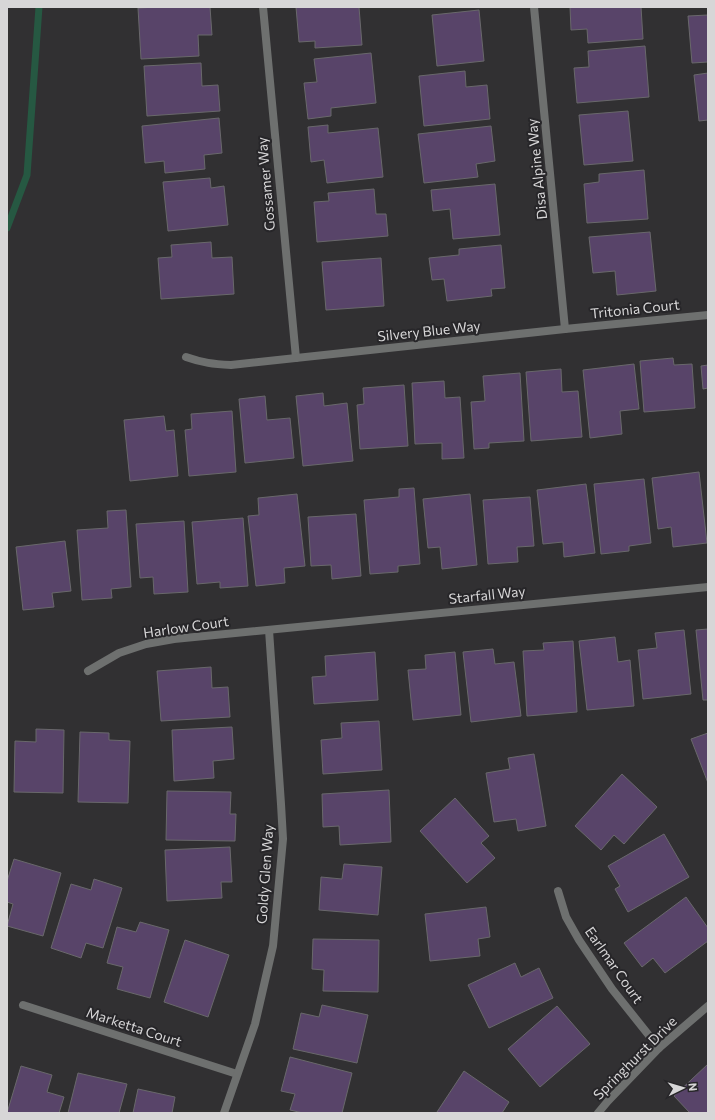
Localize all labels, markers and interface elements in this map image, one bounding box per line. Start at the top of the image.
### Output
street label: Disa Alpine Way [523,118,550,220]
street label: Gossamer Way [253,136,278,232]
street label: Tritonia Court [589,295,681,322]
street label: Silvery Blue Way [377,317,481,344]
street label: Starfall Way [448,582,526,607]
street label: Harlow Court [142,612,230,641]
street label: Goldy Glen Way [253,823,276,924]
street label: Earlmar Court [582,923,647,1007]
street label: Marketta Court [84,1003,184,1050]
street label: Springhurst Drive [589,1012,680,1103]
north arrow [663,1068,703,1108]
text: N [687,1082,700,1092]

